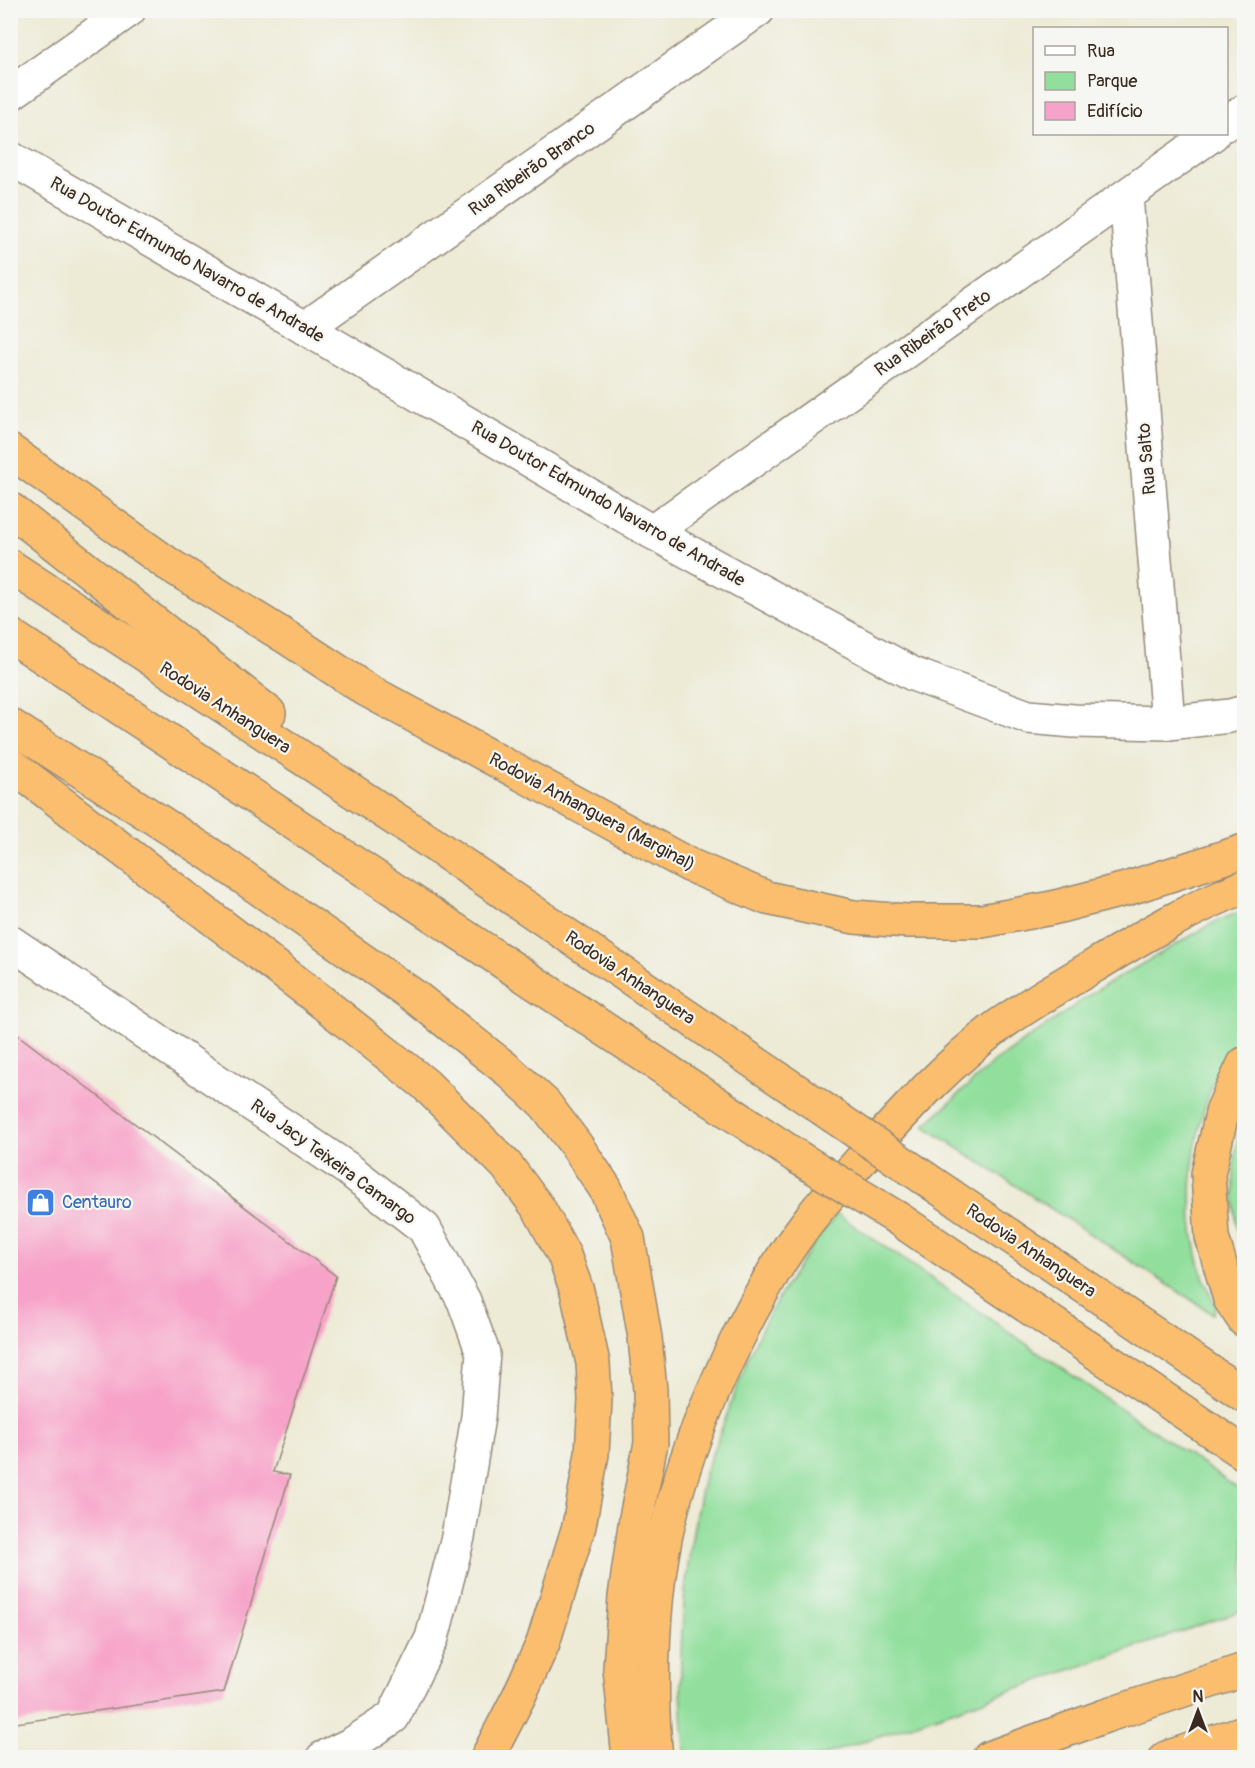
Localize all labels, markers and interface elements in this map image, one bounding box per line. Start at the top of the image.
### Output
legend [1033,27,1228,135]
text: Rua [1087,40,1115,63]
text: Parque [1087,70,1137,93]
text: Edifício [1087,100,1143,123]
street label: Rua Ribeirão Branco [464,117,600,221]
street label: Rua Doutor Edmundo Navarro de Andrade [46,172,328,348]
street label: Rua Ribeirão Preto [870,284,996,382]
street label: Rua Doutor Edmundo Navarro de Andrade [467,416,749,592]
street label: Rua Salto [1132,422,1162,496]
street label: Rodovia Anhanguera [155,657,295,759]
street label: Rodovia Anhanguera (Marginal) [485,748,699,876]
street label: Rodovia Anhanguera [561,926,699,1030]
street label: Rua Jacy Teixeira Camargo [246,1094,421,1230]
shop icon: Centauro [25,1186,57,1218]
place label: Centauro [62,1191,132,1214]
street label: Rodovia Anhanguera [962,1199,1100,1303]
north arrow [1168,1681,1228,1741]
text: N [1193,1687,1204,1707]

